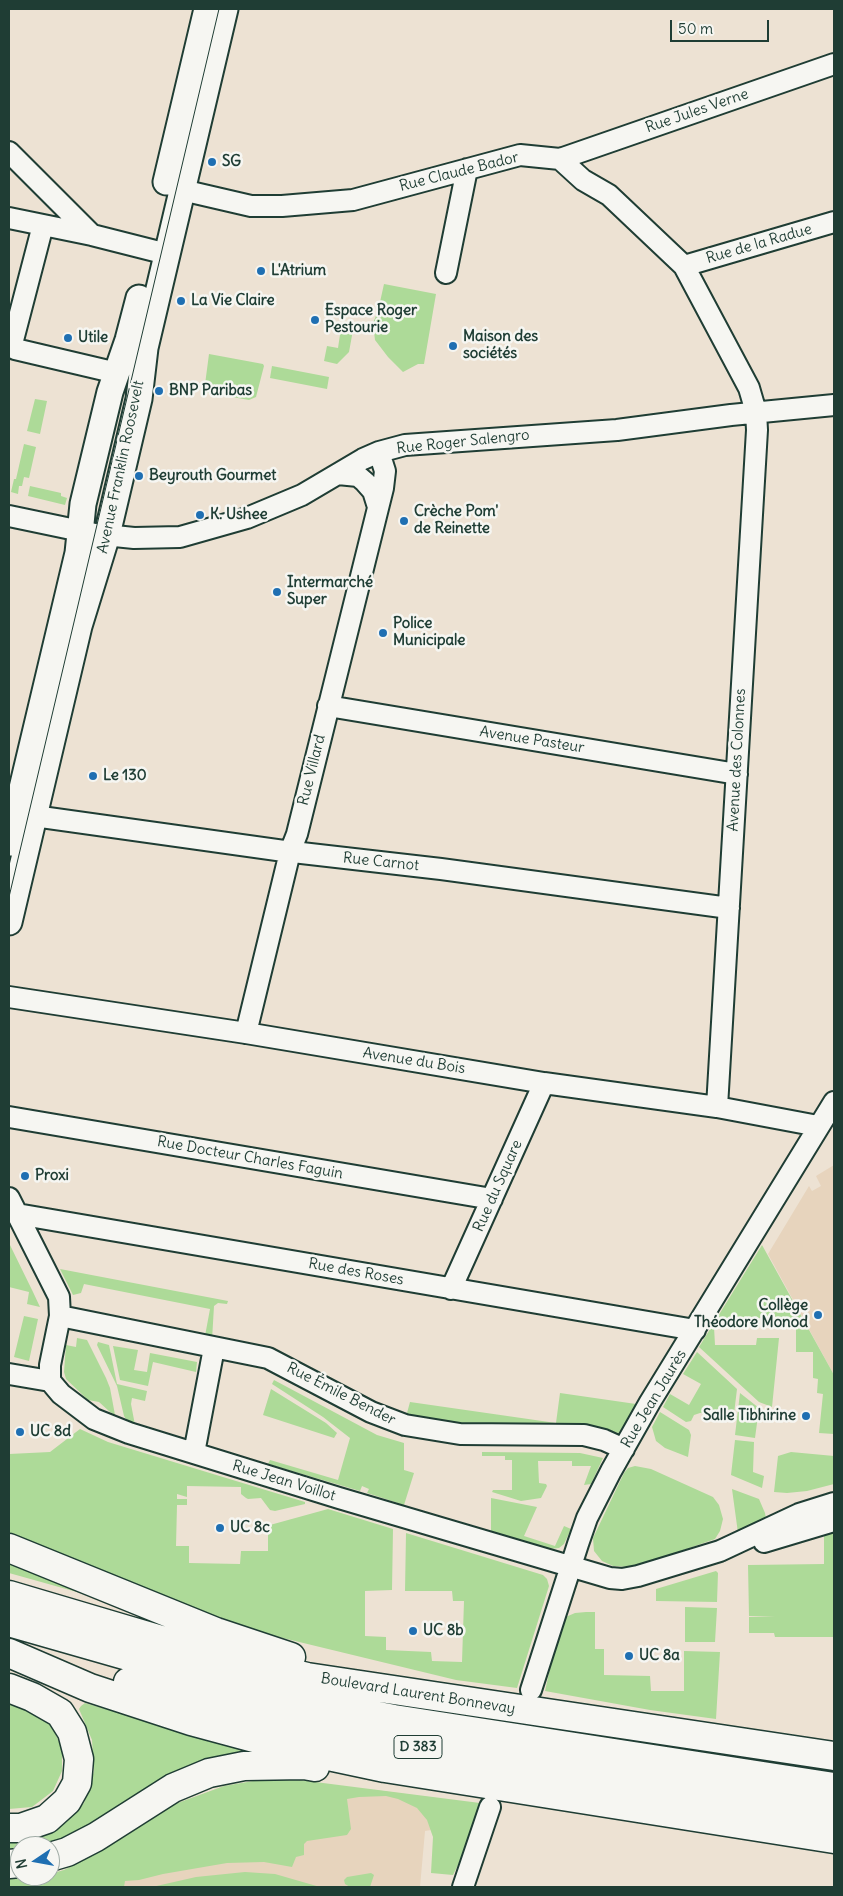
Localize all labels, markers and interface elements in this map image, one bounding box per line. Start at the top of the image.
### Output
scale bar [673,10,772,42]
text: 50 m [678,19,713,38]
street label: Rue Jules Verne [643,85,751,137]
street label: Rue Claude Bador [397,148,521,196]
place label: SG [222,153,241,171]
marker: SG [206,156,218,168]
street label: Rue de la Radue [704,220,814,268]
place label: L'Atrium [271,262,326,280]
marker: L'Atrium [255,265,267,277]
place label: La Vie Claire [191,292,274,310]
marker: La Vie Claire [175,295,187,307]
place label: Espace Roger Pestourie [325,302,417,337]
marker: Espace Roger Pestourie [309,314,321,326]
place label: Maison des sociétés [463,328,538,363]
place label: Utile [78,329,108,347]
marker: Utile [62,332,74,344]
marker: Maison des sociétés [447,340,459,352]
street label: Avenue Franklin Roosevelt [94,379,148,555]
place label: BNP Paribas [169,382,252,400]
marker: BNP Paribas [153,385,165,397]
street label: Rue Roger Salengro [396,426,530,458]
place label: Beyrouth Gourmet [149,467,276,485]
marker: Beyrouth Gourmet [133,470,145,482]
place label: Crèche Pom' de Reinette [414,503,498,538]
place label: K. Ushee [210,506,268,524]
marker: K. Ushee [194,509,206,521]
marker: Crèche Pom' de Reinette [398,515,410,527]
place label: Intermarché Super [287,574,373,609]
marker: Intermarché Super [271,586,283,598]
place label: Police Municipale [393,615,465,650]
marker: Police Municipale [377,627,389,639]
street label: Avenue des Colonnes [724,688,750,832]
street label: Avenue Pasteur [478,723,586,757]
street label: Rue Villard [294,733,330,807]
place label: Le 130 [103,767,147,785]
marker: Le 130 [87,770,99,782]
street label: Rue Carnot [342,849,420,875]
street label: Avenue du Bois [362,1044,466,1078]
street label: Rue Docteur Charles Faguin [156,1133,344,1183]
street label: Rue du Square [470,1137,526,1235]
place label: Proxi [35,1167,69,1185]
marker: Proxi [19,1170,31,1182]
street label: Rue des Roses [307,1255,405,1289]
place label: Collège Théodore Monod [694,1297,808,1332]
marker: Collège Théodore Monod [812,1309,824,1321]
street label: Rue Jean Jaurès [618,1346,690,1452]
street label: Rue Émile Bender [284,1359,398,1429]
place label: Salle Tibhirine [703,1407,796,1425]
marker: Salle Tibhirine [800,1410,812,1422]
place label: UC 8d [30,1423,71,1441]
marker: UC 8d [14,1426,26,1438]
street label: Rue Jean Voillot [230,1457,338,1505]
place label: UC 8c [230,1519,270,1537]
marker: UC 8c [214,1522,226,1534]
place label: UC 8b [423,1622,464,1640]
marker: UC 8b [407,1625,419,1637]
place label: UC 8a [639,1647,680,1665]
marker: UC 8a [623,1650,635,1662]
street label: Boulevard Laurent Bonnevay [319,1670,517,1718]
road number: D 383 [394,1735,442,1758]
north arrow [10,1836,60,1886]
text: N [11,1857,31,1871]

